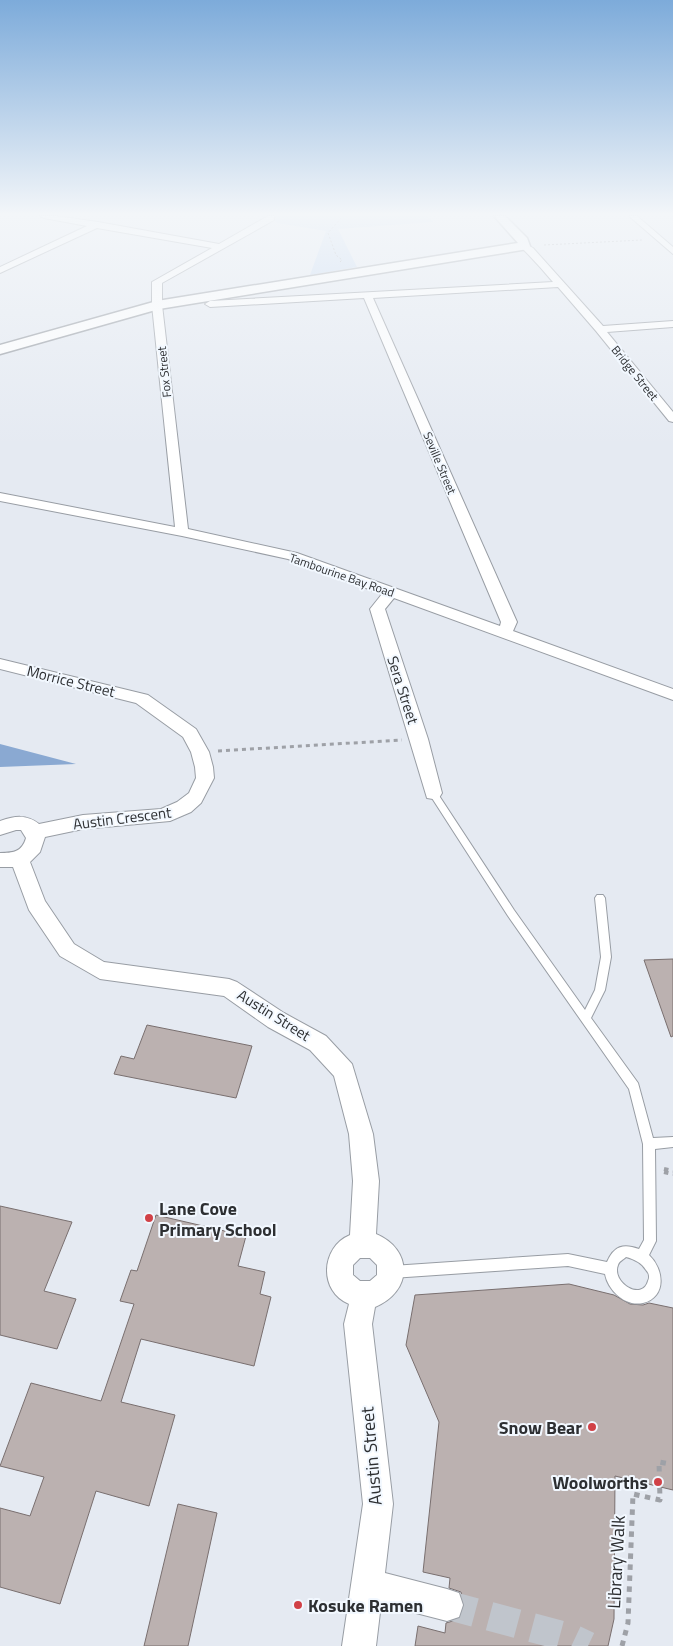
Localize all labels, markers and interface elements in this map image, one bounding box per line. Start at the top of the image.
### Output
street label: Bridge Street [607,341,664,405]
street label: Fox Street [152,345,176,399]
street label: Seville Street [418,429,462,498]
street label: Tambourine Bay Road [287,548,397,602]
street label: Sera Street [381,653,425,728]
street label: Morrice Street [25,659,118,703]
street label: Austin Crescent [72,800,173,835]
street label: Austin Street [233,983,316,1047]
place label: Lane Cove Primary School [159,1195,277,1243]
marker: Lane Cove Primary School [143,1212,155,1224]
street label: Austin Street [353,1405,389,1506]
place label: Snow Bear [499,1414,582,1441]
marker: Snow Bear [586,1421,598,1433]
place label: Woolworths [552,1469,648,1496]
marker: Woolworths [652,1476,664,1488]
street label: Library Walk [600,1514,632,1609]
place label: Kosuke Ramen [308,1592,423,1619]
marker: Kosuke Ramen [292,1599,304,1611]

